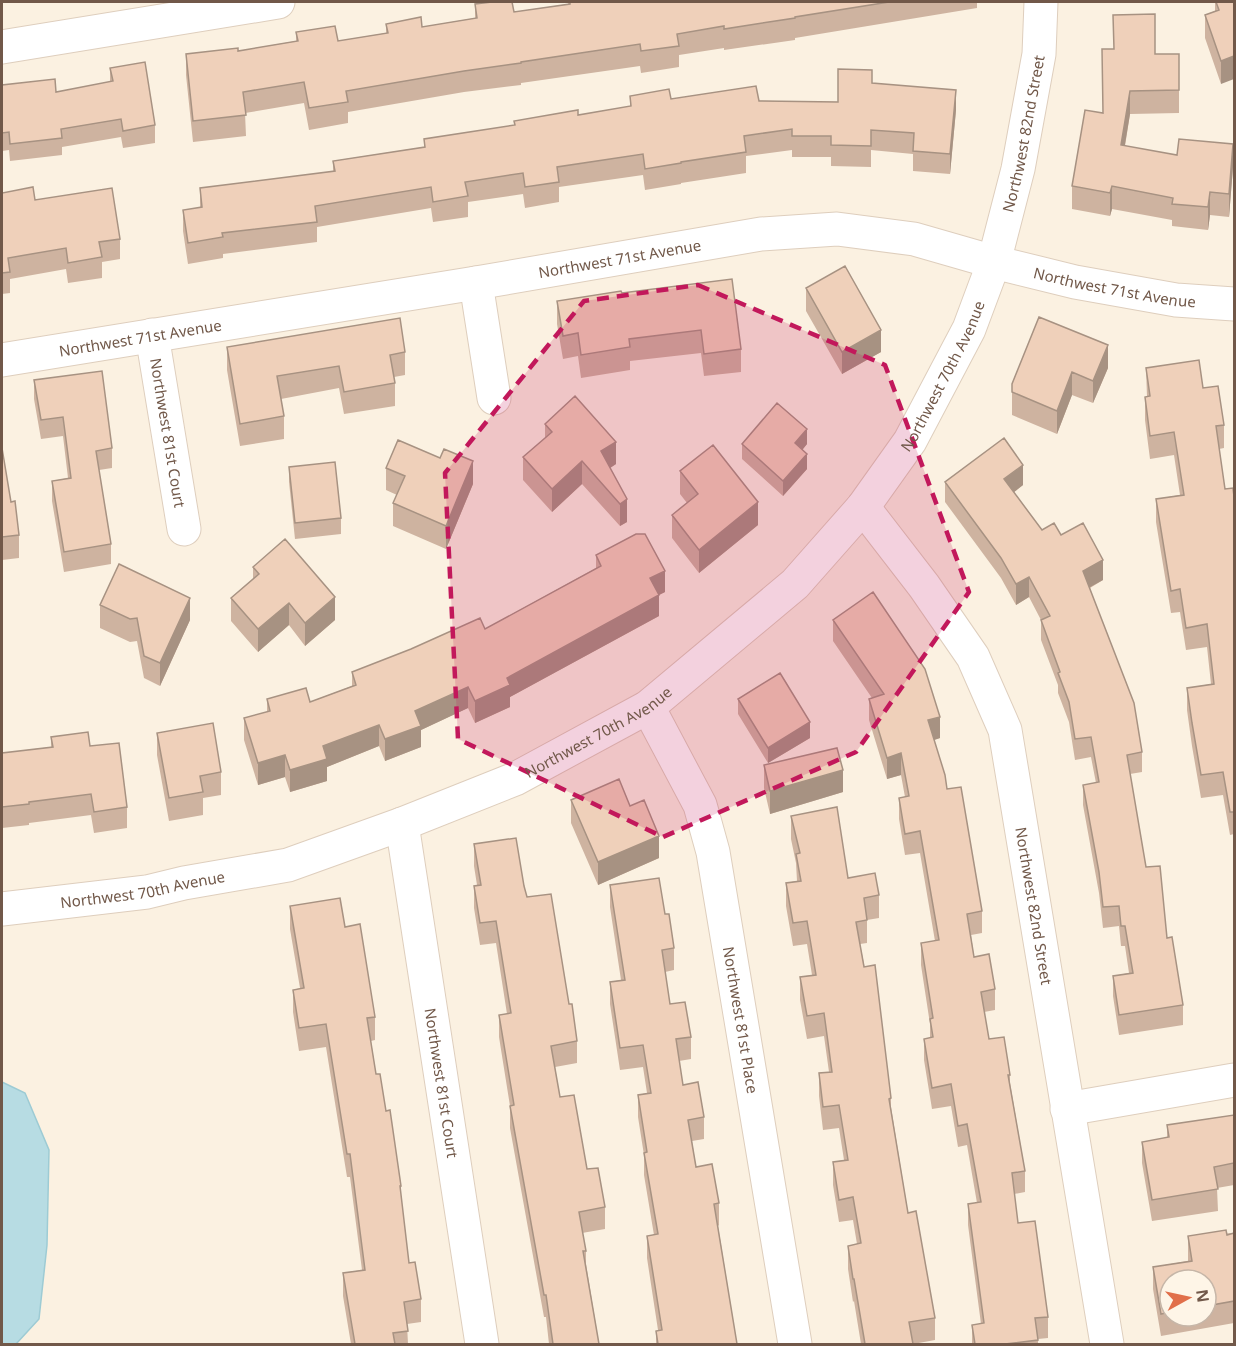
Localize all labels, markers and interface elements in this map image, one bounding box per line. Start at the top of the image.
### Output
street label: Northwest 82nd Street [997,53,1049,214]
street label: Northwest 71st Avenue [537,234,702,282]
street label: Northwest 71st Avenue [1032,262,1196,311]
street label: Northwest 70th Avenue [896,298,989,455]
street label: Northwest 71st Avenue [57,314,223,361]
street label: Northwest 81st Court [146,356,190,510]
street label: Northwest 70th Avenue [521,682,676,782]
street label: Northwest 82nd Street [1011,825,1057,987]
street label: Northwest 70th Avenue [59,866,226,912]
street label: Northwest 81st Place [719,945,763,1095]
street label: Northwest 81st Court [420,1007,463,1160]
north arrow [1158,1268,1218,1328]
text: N [1191,1288,1215,1304]

